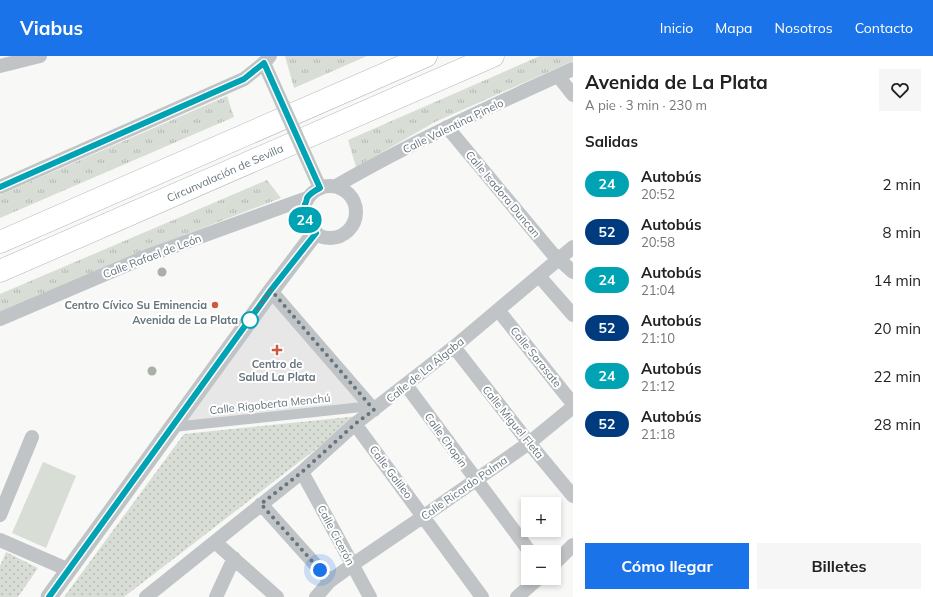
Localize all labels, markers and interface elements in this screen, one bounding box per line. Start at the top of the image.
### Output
text: Viabus [20,16,83,40]
text: Inicio [660,19,693,37]
text: Mapa [715,19,753,37]
text: Nosotros [775,19,833,37]
text: Contacto [855,19,913,37]
button: heart [879,69,921,111]
text: Avenida de La Plata [585,70,768,94]
street label: Calle Valentina Pinelo [400,96,506,156]
text: A pie · 3 min · 230 m [585,97,707,113]
text: Salidas [585,132,638,151]
street label: Circunvalación de Sevilla [165,141,285,205]
street label: Calle Isadora Duncan [463,148,543,240]
text: Autobús [641,167,701,186]
text: 24 [599,175,615,193]
text: 2 min [883,175,921,194]
text: 20:52 [641,186,675,202]
line badge: 24 [287,207,323,233]
text: 24 [297,211,313,229]
text: Autobús [641,215,701,234]
text: 52 [599,223,615,241]
text: 8 min [883,223,921,242]
street label: Calle Rafael de León [101,231,203,281]
text: 20:58 [641,234,675,250]
text: Autobús [641,263,701,282]
text: 24 [599,271,615,289]
text: 14 min [874,271,921,290]
text: 21:04 [641,282,675,298]
place label: Centro Cívico Su Eminencia [65,298,207,312]
marker: Centro Cívico Su Eminencia [210,300,220,310]
marker: Avenida de La Plata [241,311,259,329]
text: Autobús [641,311,701,330]
place label: Avenida de La Plata [132,313,238,327]
text: 52 [599,319,615,337]
text: 20 min [874,319,921,338]
street label: Calle Sarasate [507,324,565,390]
text: 21:10 [641,330,675,346]
street label: Calle de La Algaba [383,334,467,406]
marker: Centro de Salud La Plata [271,344,283,356]
place label: Centro de Salud La Plata [238,357,316,384]
text: Autobús [641,359,701,378]
text: 24 [599,367,615,385]
text: 22 min [874,367,921,386]
text: 21:12 [641,378,675,394]
street label: Calle Miguel Fleta [479,383,547,461]
street label: Calle Rigoberta Menchú [209,391,331,417]
text: Autobús [641,407,701,426]
street label: Calle Chopin [422,410,470,470]
text: 52 [599,415,615,433]
text: 28 min [874,415,921,434]
text: 21:18 [641,426,675,442]
street label: Calle Galileo [367,443,415,501]
street label: Calle Ricardo Palma [418,453,510,523]
map controls [521,497,561,585]
button: + [521,497,561,537]
street label: Calle Cicerón [314,503,358,567]
button: Cómo llegar [585,543,749,589]
button: Billetes [757,543,921,589]
button: − [521,545,561,585]
your location [310,560,330,580]

